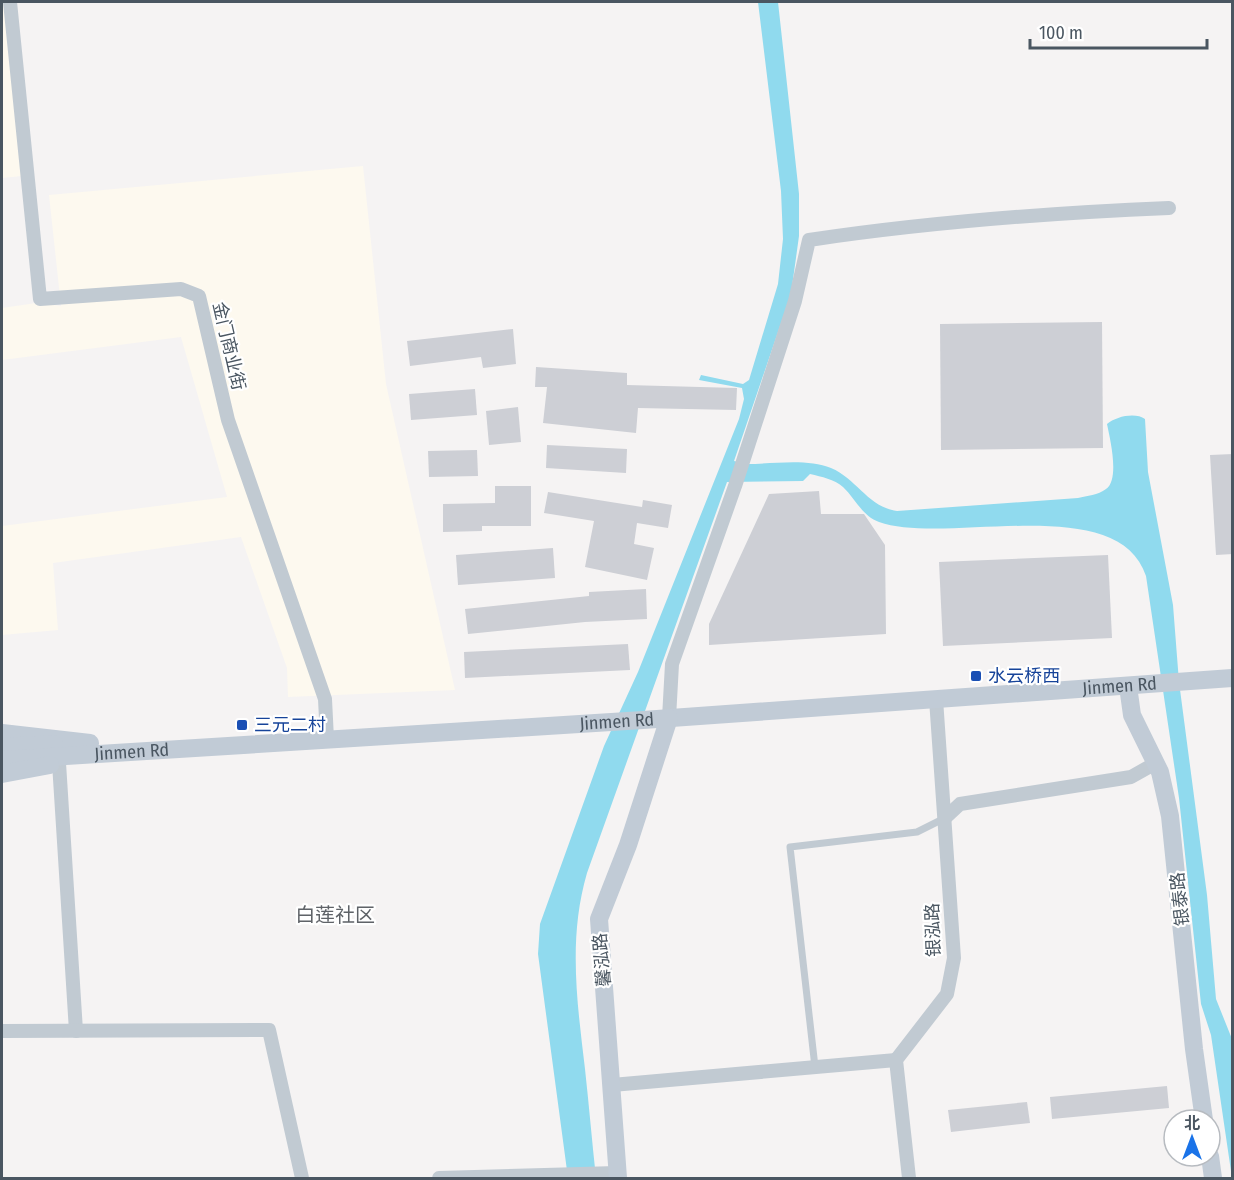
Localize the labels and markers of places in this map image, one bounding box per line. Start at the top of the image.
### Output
place label: 水云桥西 [988,665,1060,687]
marker: 水云桥西 [969,669,983,683]
place label: 三元二村 [254,714,326,736]
marker: 三元二村 [235,718,249,732]

